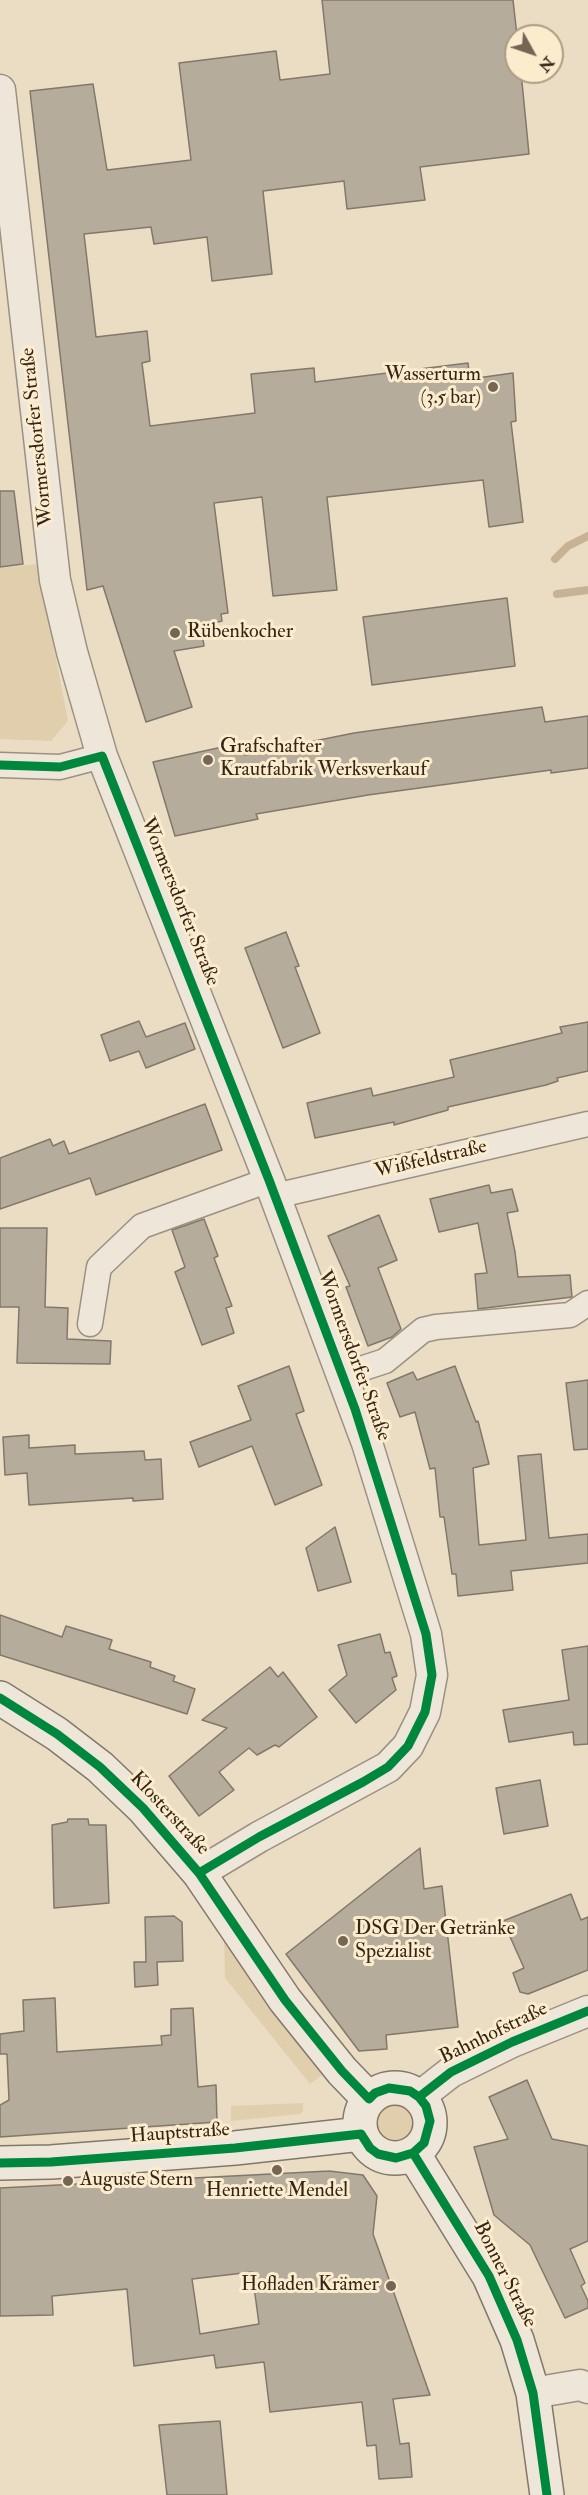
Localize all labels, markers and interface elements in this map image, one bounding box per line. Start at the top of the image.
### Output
north arrow [504,24,564,84]
text: N [534,52,559,76]
street label: Wormersdorfer Straße [17,346,59,528]
place label: Wasserturm (3.5 bar) [385,364,481,411]
marker: Wasserturm (3.5 bar) [486,380,500,394]
place label: Rübenkocher [187,621,293,645]
marker: Rübenkocher [168,626,182,640]
place label: Grafschafter Krautfabrik Werksverkauf [220,736,427,783]
marker: Grafschafter Krautfabrik Werksverkauf [201,753,215,767]
street label: Wormersdorfer Straße [134,814,224,990]
street label: Wißfeldstraße [373,1135,489,1185]
street label: Wormersdorfer Straße [311,1268,395,1444]
street label: Klosterstraße [124,1767,214,1861]
place label: DSG Der Getränke Spezialist [355,1918,515,1965]
marker: DSG Der Getränke Spezialist [336,1934,350,1948]
street label: Bahnhofstraße [436,1998,552,2070]
street label: Hauptstraße [129,2119,231,2149]
marker: Henriette Mendel [270,2163,284,2177]
place label: Auguste Stern [80,2169,193,2193]
marker: Auguste Stern [61,2174,75,2188]
place label: Henriette Mendel [206,2180,348,2204]
street label: Bonner Straße [467,2218,541,2332]
place label: Hofladen Krämer [241,2274,379,2298]
marker: Hofladen Krämer [384,2279,398,2293]

